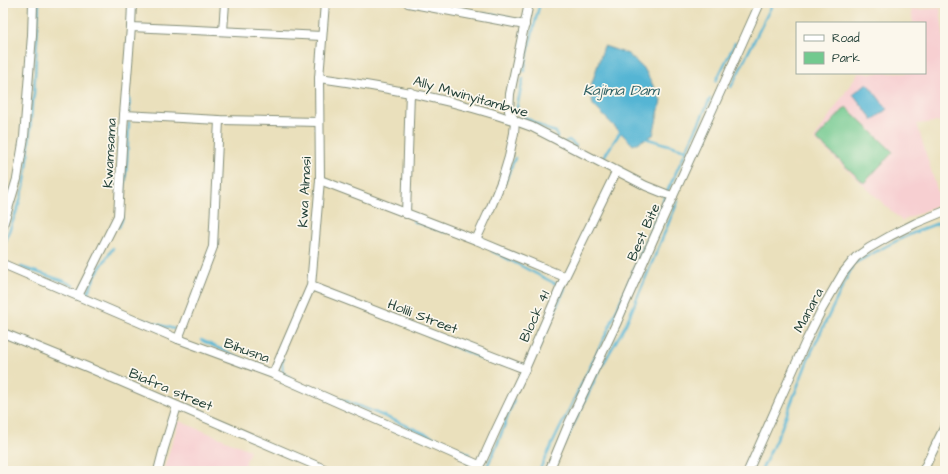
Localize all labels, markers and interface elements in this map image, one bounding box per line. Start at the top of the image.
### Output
legend [796,22,926,74]
text: Road [832,30,860,47]
text: Park [832,50,860,67]
street label: Ally Mwinyitambwe [411,71,531,123]
water label: Kajima Dam [583,80,660,101]
street label: Kwamsama [98,118,122,189]
street label: Kwa Almasi [293,156,317,228]
street label: Best Bite [622,200,666,264]
street label: Manara [789,285,829,336]
street label: Block 41 [515,287,555,345]
street label: Holili Street [385,294,461,340]
street label: Bihusna [221,333,272,368]
street label: Biafra street [126,363,216,417]

